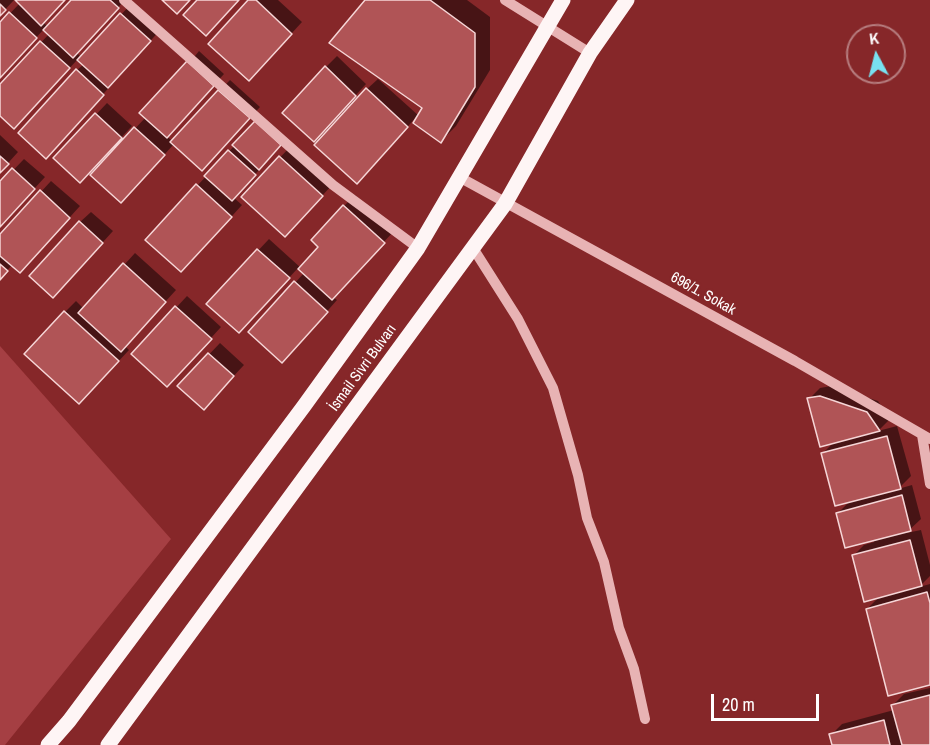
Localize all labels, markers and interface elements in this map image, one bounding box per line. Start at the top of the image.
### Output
north arrow [846,24,906,84]
text: K [868,27,880,50]
street label: 696/1. Sokak [667,269,739,319]
street label: İsmail Sivri Bulvarı [325,321,401,415]
scale bar [714,682,822,720]
text: 20 m [722,692,755,717]

